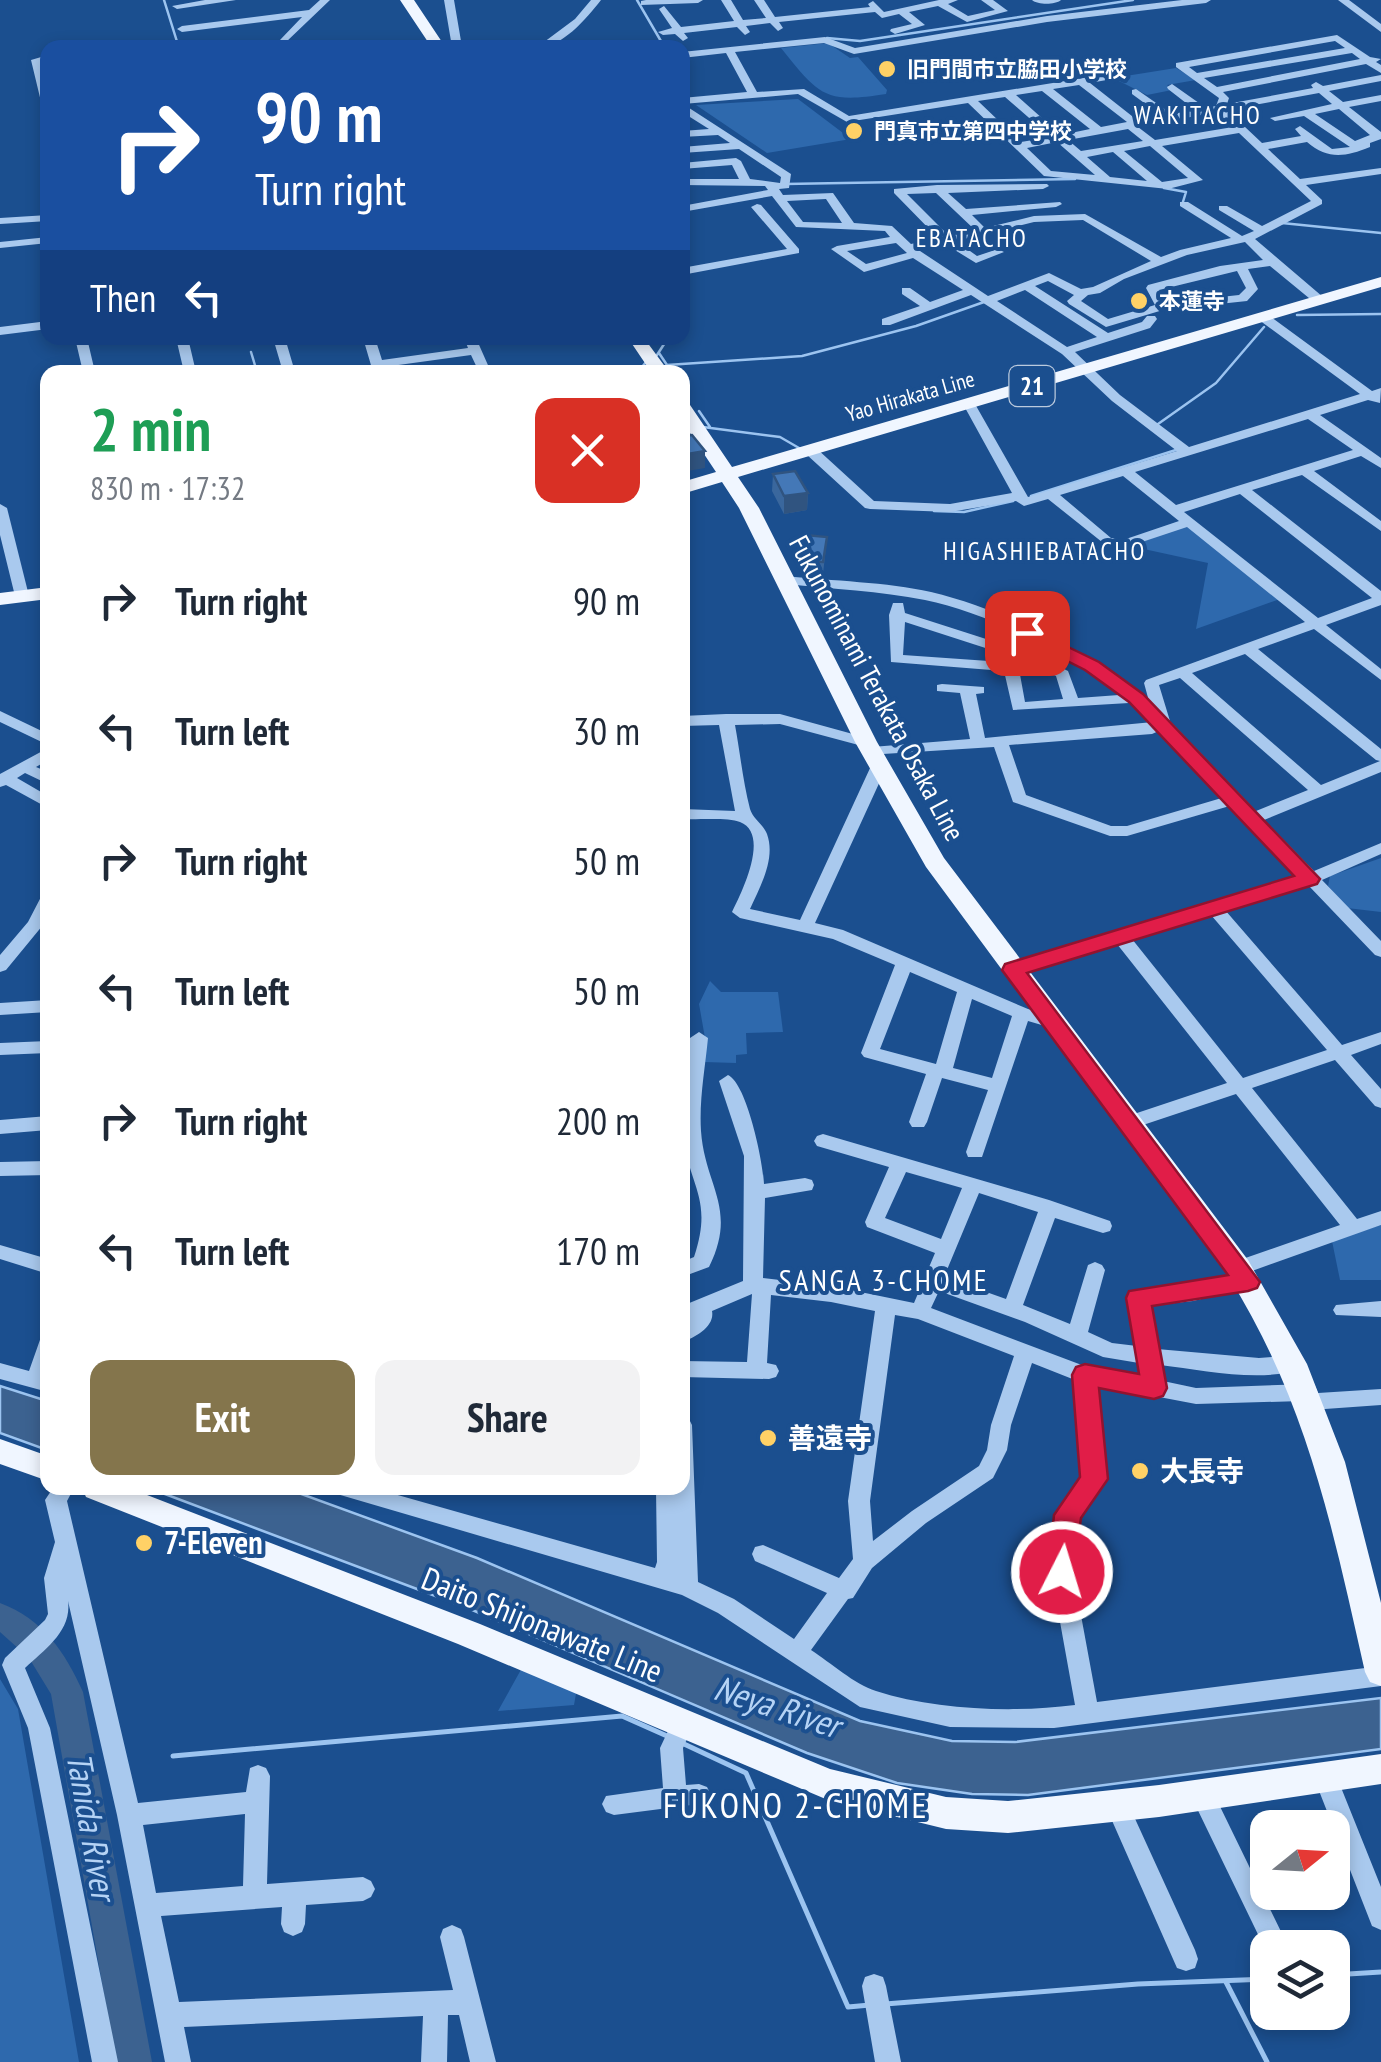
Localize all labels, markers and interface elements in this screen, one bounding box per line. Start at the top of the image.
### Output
place label: 旧門間市立脇田小学校 [907,55,1127,83]
marker: 旧門間市立脇田小学校 [876,58,898,80]
text: 90 m [255,71,383,161]
icon: right [90,80,220,210]
district label: WAKITACHO [1134,99,1262,131]
place label: 門真市立第四中学校 [874,117,1072,145]
marker: 門真市立第四中学校 [843,120,865,142]
text: Turn right [255,159,406,217]
district label: EBATACHO [916,222,1028,254]
icon: left [176,270,231,325]
text: Then [90,273,156,322]
place label: 本蓮寺 [1159,287,1225,315]
marker: 本蓮寺 [1128,290,1150,312]
street label: Yao Hirakata Line [842,364,978,428]
road number: 21 [1010,366,1054,406]
text: 2 min [90,390,211,468]
button: close [535,398,640,503]
text: 830 m · 17:32 [90,467,245,509]
street label: Fukunominami Terakata Osaka Line [781,529,974,847]
district label: HIGASHIEBATACHO [943,535,1147,567]
icon: right [90,573,145,628]
text: Turn right [175,576,307,625]
text: 90 m [573,576,640,625]
pin [985,591,1070,676]
icon: arrive [1000,606,1055,661]
icon: left [90,703,145,758]
text: Turn left [175,706,289,755]
text: 30 m [573,706,640,755]
icon: right [90,833,145,888]
text: Turn right [175,836,307,885]
text: 50 m [573,836,640,885]
icon: left [90,963,145,1018]
text: Turn left [175,966,289,1015]
text: 50 m [573,966,640,1015]
icon: right [90,1093,145,1148]
text: Turn right [175,1096,307,1145]
text: 200 m [556,1096,640,1145]
icon: left [90,1223,145,1278]
text: Turn left [175,1226,289,1275]
text: 170 m [556,1226,640,1275]
district label: SANGA 3-CHOME [779,1260,989,1299]
button: Exit [90,1360,355,1475]
button: Share [375,1360,640,1475]
place label: 善遠寺 [788,1419,872,1456]
marker: 善遠寺 [757,1427,779,1449]
place label: 大長寺 [1160,1452,1244,1489]
marker: 大長寺 [1129,1460,1151,1482]
position arrow [1010,1520,1114,1624]
place label: 7-Eleven [164,1521,263,1563]
marker: 7-Eleven [133,1532,155,1554]
street label: Daito Shijonawate Line [416,1557,669,1691]
water label: Neya River [709,1664,850,1749]
water label: Tanida River [56,1749,128,1907]
district label: FUKONO 2-CHOME [663,1782,929,1828]
north arrow [1250,1810,1350,1910]
map controls [1250,1810,1350,2030]
button: layers [1250,1930,1350,2030]

